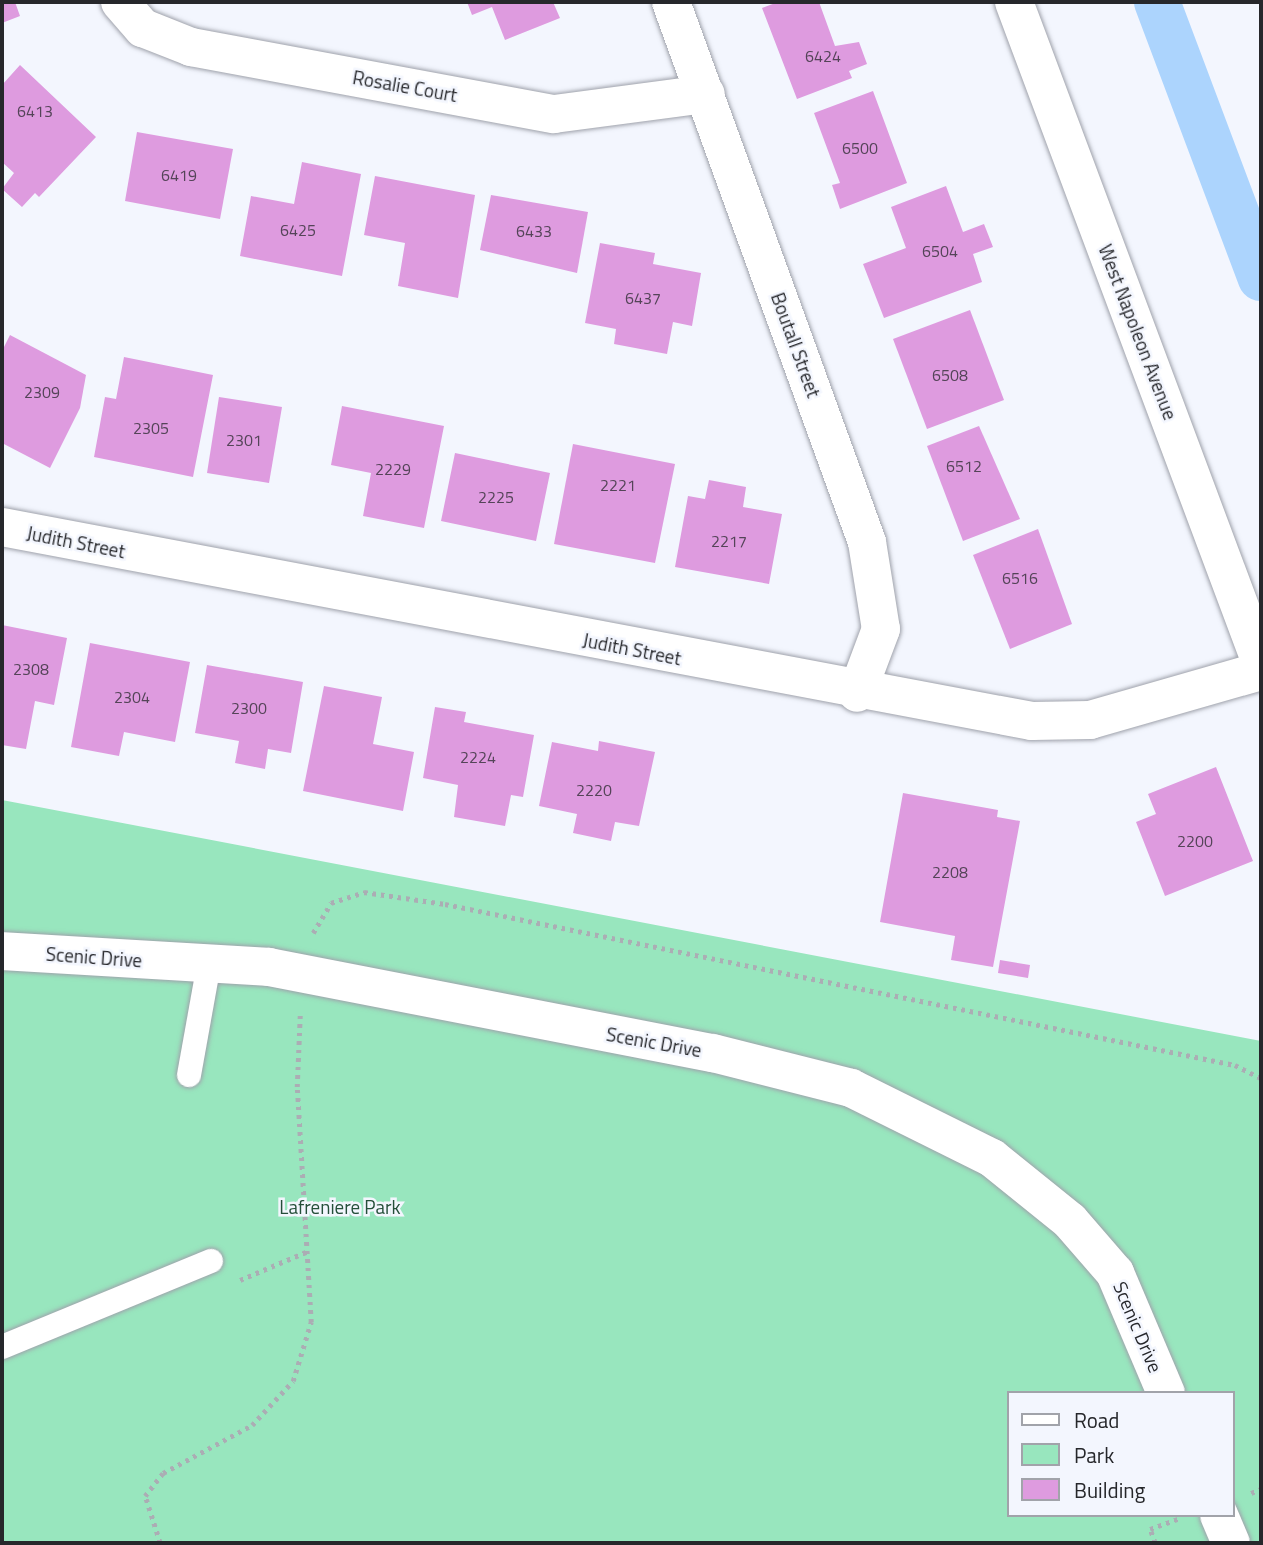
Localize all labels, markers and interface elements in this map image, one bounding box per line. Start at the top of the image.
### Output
house number: 6424 [805,46,841,66]
street label: Rosalie Court [351,66,459,106]
house number: 6413 [17,101,53,121]
house number: 6500 [842,138,878,158]
house number: 6419 [161,165,197,185]
house number: 6425 [280,220,316,240]
house number: 6433 [516,221,552,241]
house number: 6504 [922,241,958,261]
street label: West Napoleon Avenue [1094,241,1182,423]
house number: 6437 [625,288,661,308]
street label: Boutall Street [766,289,826,401]
house number: 6508 [932,365,968,385]
house number: 2309 [24,382,60,402]
house number: 2305 [133,418,169,438]
house number: 2301 [226,430,262,450]
house number: 6512 [946,456,982,476]
house number: 2229 [375,459,411,479]
house number: 2221 [600,475,636,495]
house number: 2225 [478,487,514,507]
street label: Judith Street [25,521,127,563]
house number: 2217 [711,531,747,551]
house number: 6516 [1002,568,1038,588]
street label: Judith Street [581,628,683,670]
house number: 2308 [13,659,49,679]
house number: 2304 [114,687,150,707]
house number: 2300 [231,698,267,718]
house number: 2224 [460,747,496,767]
house number: 2220 [576,780,612,800]
house number: 2200 [1177,831,1213,851]
house number: 2208 [932,862,968,882]
street label: Scenic Drive [45,942,143,972]
street label: Scenic Drive [605,1022,703,1062]
park label: Lafreniere Park [279,1196,401,1218]
street label: Scenic Drive [1109,1278,1167,1376]
legend [1007,1391,1235,1517]
text: Road [1074,1404,1119,1436]
text: Park [1074,1439,1114,1471]
text: Building [1074,1474,1145,1506]

